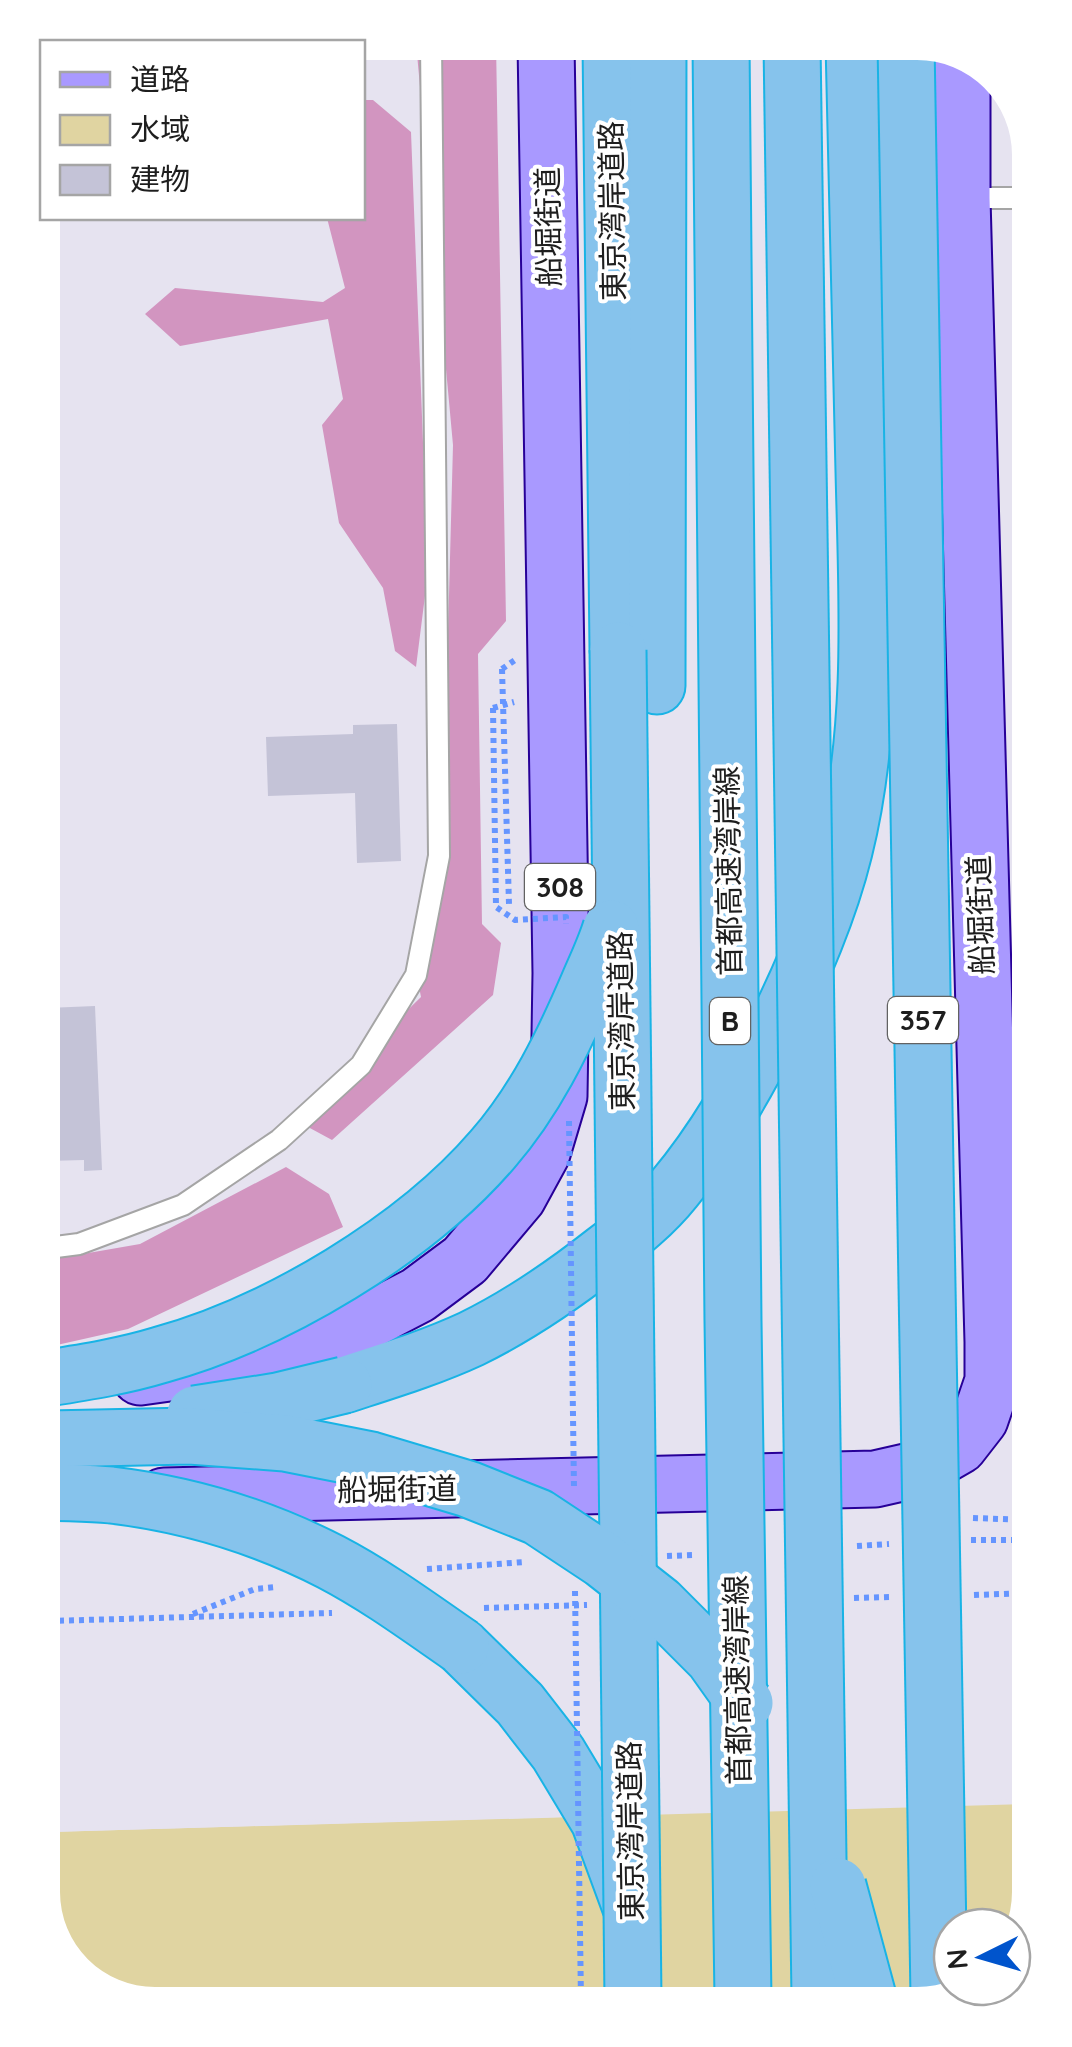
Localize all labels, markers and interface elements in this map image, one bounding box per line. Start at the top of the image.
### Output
legend [40,40,365,220]
text: 道路 [130,60,190,98]
text: 水域 [130,110,190,148]
street label: 東京湾岸道路 [591,121,633,301]
text: 建物 [130,160,190,198]
street label: 船堀街道 [528,167,568,287]
street label: 首都高速湾岸線 [707,766,749,976]
street label: 船堀街道 [959,854,1001,976]
road number: 308 [525,864,595,910]
street label: 東京湾岸道路 [600,931,642,1111]
road number: 357 [888,997,958,1043]
road number: B [710,998,750,1044]
street label: 船堀街道 [337,1469,457,1509]
street label: 首都高速湾岸線 [716,1575,758,1785]
street label: 東京湾岸道路 [609,1741,651,1921]
north arrow [932,1907,1032,2007]
text: N [938,1947,975,1971]

